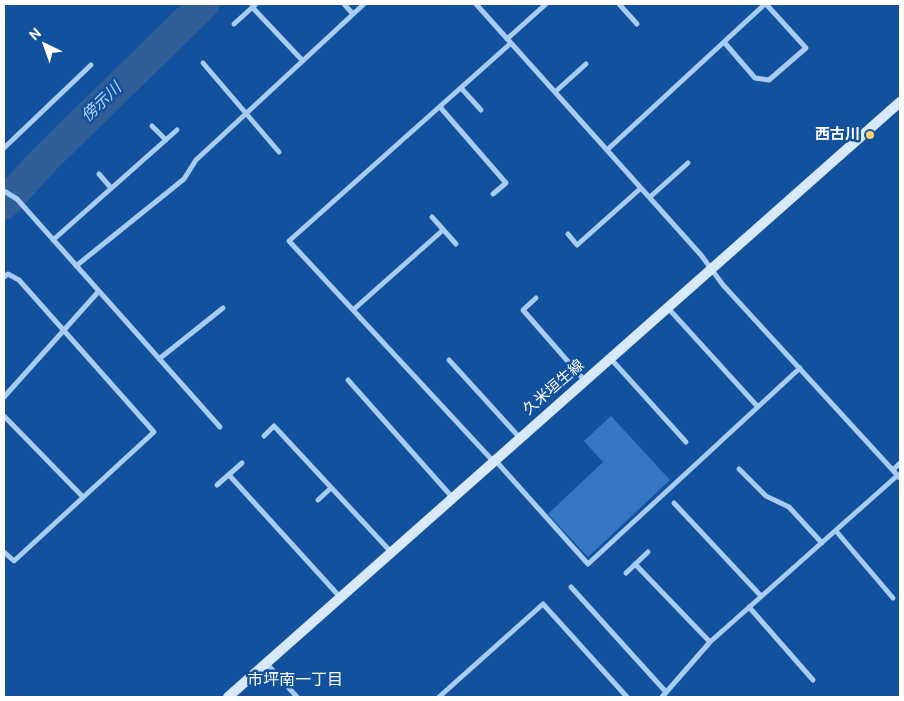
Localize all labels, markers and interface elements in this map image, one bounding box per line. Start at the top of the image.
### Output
north arrow [20,20,70,70]
text: N [26,25,44,43]
water label: 傍示川 [78,79,126,127]
place label: 西古川 [815,126,860,144]
marker: 西古川 [864,129,876,141]
street label: 久米垣生線 [520,357,588,419]
district label: 市坪南一丁目 [247,671,343,691]

